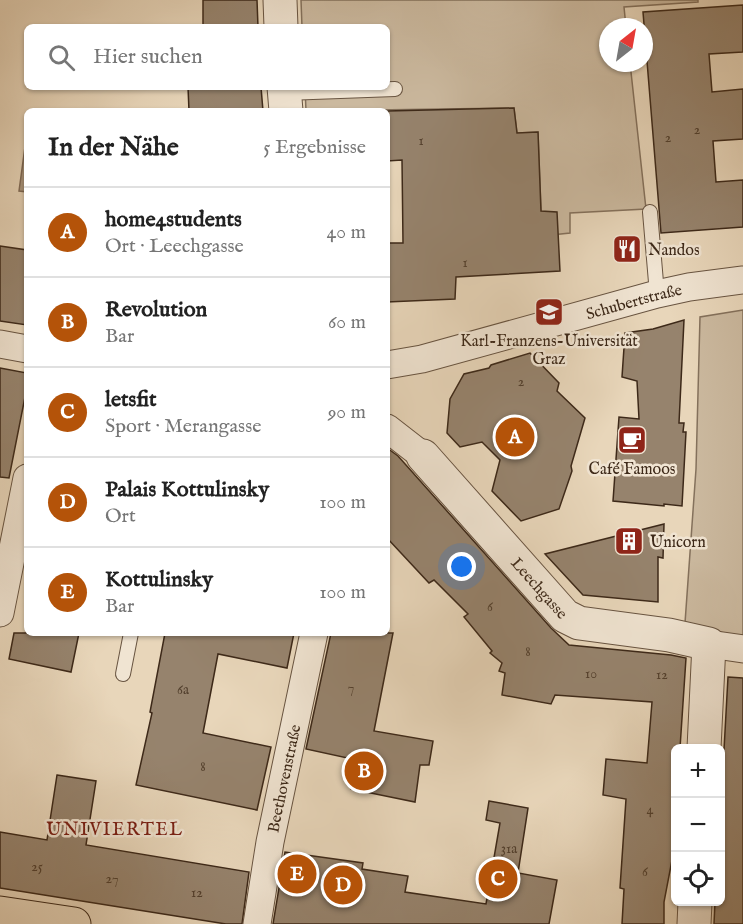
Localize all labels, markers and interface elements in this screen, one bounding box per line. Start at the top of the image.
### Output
north arrow [599,18,653,72]
search box [24,24,390,90]
icon: search [45,41,78,74]
text: Hier suchen [93,43,203,71]
house number: 2 [694,121,701,139]
house number: 2 [665,129,672,147]
text: In der Nähe [48,131,179,164]
house number: 1 [418,132,424,150]
text: 5 Ergebnisse [263,135,366,160]
text: home4students [105,206,242,234]
text: A [61,220,74,245]
text: 40 m [327,220,366,245]
restaurant icon: Nandos [611,233,643,265]
text: Ort · Leechgasse [105,234,244,259]
place label: Nandos [648,241,700,261]
house number: 1 [462,254,468,272]
street label: Schubertstraße [584,281,684,325]
text: Revolution [105,296,207,324]
school or university icon: Karl-Franzens-Universität Graz [533,296,565,328]
text: B [61,310,74,335]
text: 60 m [328,310,366,335]
text: Bar [105,324,134,349]
place label: Karl-Franzens-Universität Graz [460,332,638,370]
house number: 2 [518,373,525,391]
text: letsfit [105,386,157,414]
text: C [60,400,75,425]
text: 90 m [328,400,366,425]
text: Sport · Merangasse [105,414,261,439]
pin: A [496,414,534,460]
cafe icon: Café Famoos [616,424,648,456]
place label: Café Famoos [589,460,676,480]
text: Palais Kottulinsky [105,476,269,504]
text: D [59,490,76,515]
text: 100 m [319,490,366,515]
text: Ort [105,504,136,529]
building icon: Unicorn [613,525,645,557]
place label: Unicorn [650,533,706,553]
your location [447,552,476,581]
street label: Leechgasse [506,554,571,624]
text: Kottulinsky [105,566,213,594]
text: E [61,580,74,605]
text: 100 m [319,580,366,605]
text: Bar [105,594,134,619]
house number: 6 [487,598,494,616]
house number: 8 [525,643,531,661]
house number: 10 [585,665,597,683]
house number: 12 [656,666,668,684]
house number: 7 [348,679,354,697]
house number: 6a [177,681,190,699]
street label: Beethovenstraße [264,723,306,835]
map controls [671,744,725,906]
button: + [671,744,725,798]
pin: B [344,748,384,794]
house number: 8 [200,758,206,776]
button: − [671,798,725,852]
house number: 4 [647,801,654,819]
district label: UNIVIERTEL [46,819,184,842]
house number: 31a [501,840,518,858]
pin: E [278,852,316,896]
button: locate [671,852,725,906]
pin: C [478,856,518,902]
house number: 25 [31,858,43,876]
pin: D [324,862,362,908]
house number: 6 [642,863,649,881]
house number: 27 [106,870,118,888]
house number: 12 [191,884,203,902]

